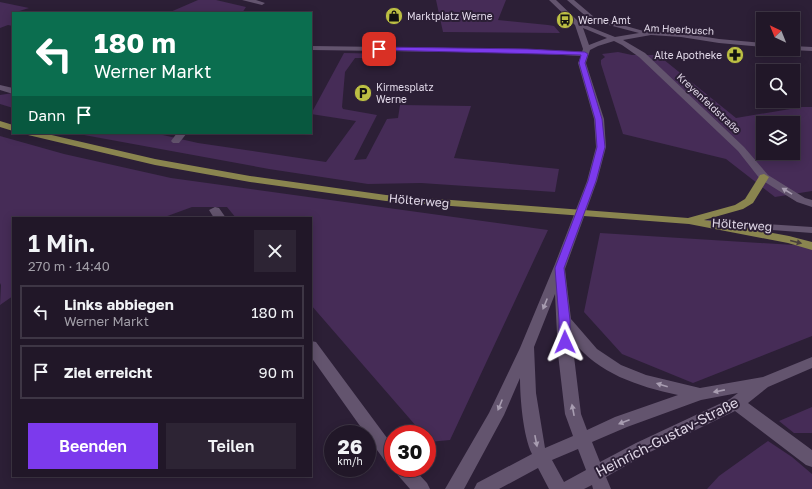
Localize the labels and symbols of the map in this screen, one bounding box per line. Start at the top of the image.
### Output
shop icon: Marktplatz Werne [384,6,404,26]
place label: Marktplatz Werne [407,10,493,22]
bus stop icon: Werne Amt [555,10,575,30]
north arrow [756,12,800,56]
place label: Werne Amt [578,14,631,26]
street label: Am Heerbusch [644,21,714,37]
pin [362,32,396,66]
pharmacy icon: Alte Apotheke [725,45,745,65]
place label: Alte Apotheke [654,49,722,61]
street label: Kreyenfeldstraße [675,70,743,136]
place label: Kirmesplatz Werne [376,81,434,105]
parking icon: Kirmesplatz Werne [353,83,373,103]
one-way arrow [782,188,793,195]
street label: Hölterweg [388,190,450,211]
street label: Hölterweg [711,215,773,234]
one-way arrow [790,239,802,245]
one-way arrow [541,299,547,311]
position arrow [544,321,586,363]
one-way arrow [656,382,668,388]
one-way arrow [713,388,725,394]
street label: Heinrich-Gustav-Straße [593,393,741,480]
one-way arrow [497,399,503,411]
one-way arrow [570,404,576,417]
one-way arrow [617,419,629,425]
speed limit sign: 30 [384,425,436,477]
one-way arrow [533,435,539,447]

